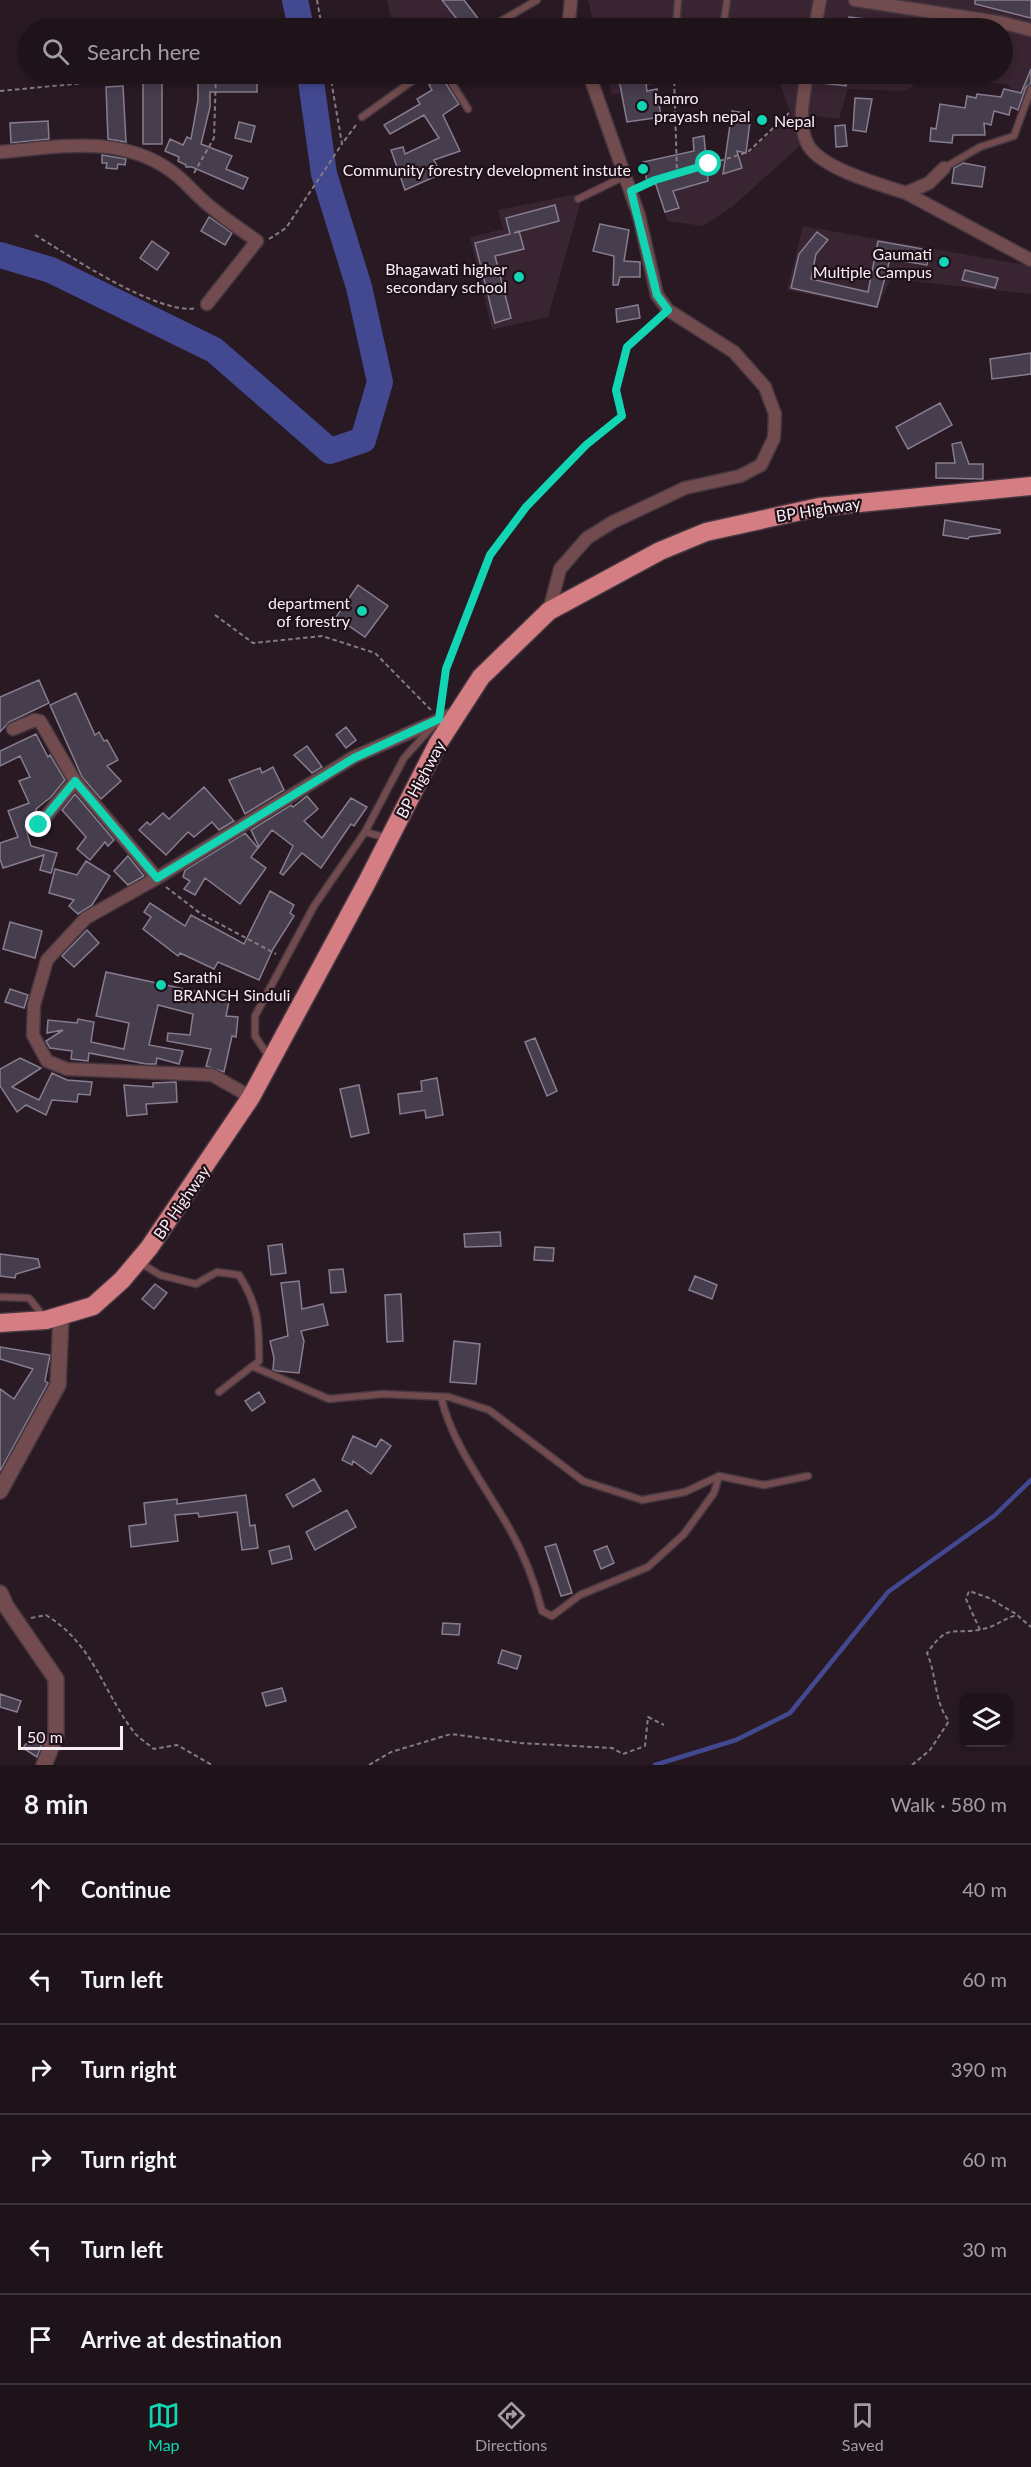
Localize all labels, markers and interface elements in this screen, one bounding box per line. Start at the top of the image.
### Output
search box [18,18,1013,84]
icon: search [39,35,72,68]
text: Search here [87,38,200,65]
place label: hamro prayash nepal [654,88,751,125]
marker: hamro prayash nepal [635,99,649,113]
place label: Nepal [774,111,815,130]
marker: Nepal [755,113,769,127]
route start [695,150,721,176]
place label: Community forestry development instute [343,160,631,179]
marker: Community forestry development instute [636,162,650,176]
place label: Gaumati Multiple Campus [813,244,932,281]
marker: Gaumati Multiple Campus [937,255,951,269]
place label: Bhagawati higher secondary school [385,259,507,296]
marker: Bhagawati higher secondary school [512,270,526,284]
street label: BP Highway [774,493,862,525]
place label: department of forestry [268,593,351,630]
marker: department of forestry [355,604,369,618]
street label: BP Highway [392,736,449,821]
route end [25,811,51,837]
place label: Sarathi BRANCH Sinduli [173,967,290,1004]
marker: Sarathi BRANCH Sinduli [154,978,168,992]
street label: BP Highway [149,1161,214,1242]
map controls [959,1693,1013,1747]
button: layers [959,1693,1013,1747]
scale bar [18,1723,123,1750]
text: 50 m [27,1727,63,1746]
text: 8 min [24,1788,88,1820]
text: Walk · 580 m [891,1792,1007,1816]
icon: ahead [24,1873,57,1906]
text: Continue [81,1876,171,1903]
text: 40 m [962,1877,1007,1901]
icon: left [24,1963,57,1996]
text: Turn left [81,1966,163,1993]
text: 60 m [962,1967,1007,1991]
icon: right [24,2053,57,2086]
text: Turn right [81,2056,176,2083]
text: 390 m [951,2057,1007,2081]
icon: right [24,2143,57,2176]
text: Turn right [81,2146,176,2173]
text: 60 m [962,2147,1007,2171]
icon: left [24,2233,57,2266]
text: Turn left [81,2236,163,2263]
text: 30 m [962,2237,1007,2261]
icon: arrive [24,2323,57,2356]
text: Arrive at destination [81,2326,282,2353]
tab: Map [147,2399,180,2454]
tab: Directions [475,2399,547,2454]
tab: Saved [842,2399,884,2454]

